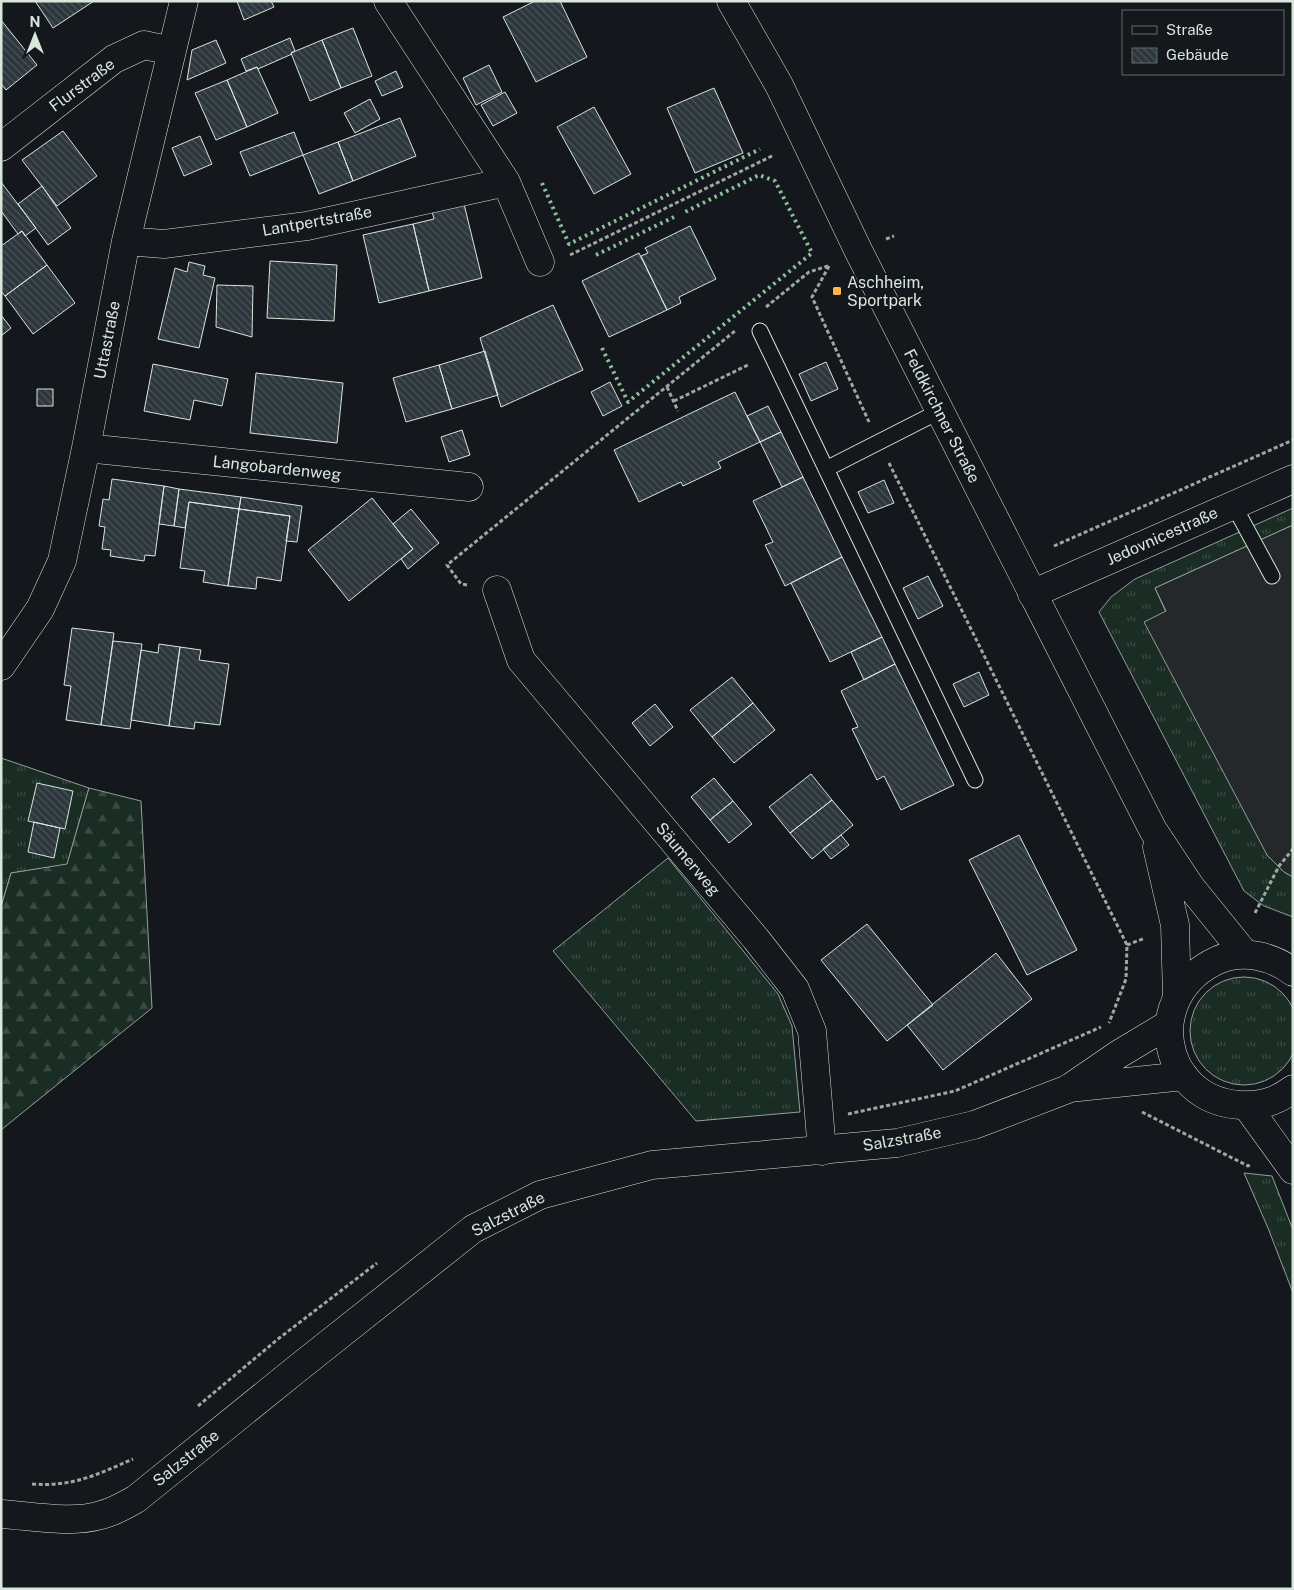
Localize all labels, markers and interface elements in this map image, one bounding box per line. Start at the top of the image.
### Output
north arrow [10,10,60,60]
legend [1122,10,1284,75]
text: N [30,14,40,30]
text: Straße [1166,21,1213,38]
text: Gebäude [1166,46,1229,63]
street label: Flurstraße [45,54,119,116]
street label: Lantpertstraße [261,202,373,240]
place label: Aschheim, Sportpark [847,273,924,310]
marker: Aschheim, Sportpark [831,285,843,297]
street label: Uttastraße [90,299,124,381]
street label: Feldkirchner Straße [900,346,984,486]
street label: Langobardenweg [212,452,342,484]
street label: Jedovnicestraße [1103,503,1221,569]
street label: Säumerweg [652,819,724,899]
street label: Salzstraße [861,1123,943,1155]
street label: Salzstraße [468,1187,548,1241]
street label: Salzstraße [149,1426,223,1490]

